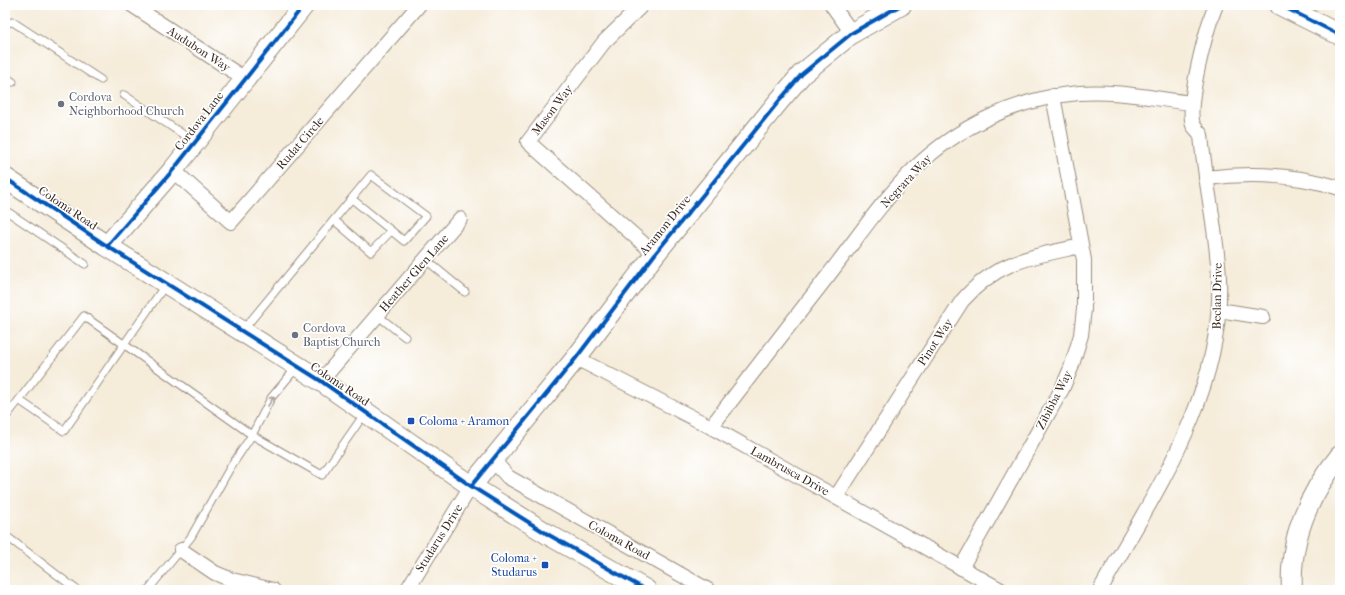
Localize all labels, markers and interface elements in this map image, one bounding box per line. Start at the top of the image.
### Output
street label: Audubon Way [164,23,234,75]
street label: Mason Way [529,82,576,138]
street label: Cordova Lane [172,89,226,153]
place label: Cordova Neighborhood Church [69,90,184,118]
marker: Cordova Neighborhood Church [56,99,66,109]
street label: Rudat Circle [273,114,327,172]
street label: Negrara Way [878,151,935,211]
street label: Coloma Road [36,183,101,233]
street label: Aramon Drive [636,192,694,259]
street label: Heather Glen Lane [376,231,452,315]
street label: Beclan Drive [1209,262,1225,329]
street label: Pinot Way [915,315,956,368]
place label: Cordova Baptist Church [303,321,381,349]
marker: Cordova Baptist Church [290,330,300,340]
street label: Coloma Road [308,359,373,409]
street label: Zibibba Way [1033,367,1075,432]
one-way arrow [267,395,275,407]
place label: Coloma + Aramon [419,414,509,428]
marker: Coloma + Aramon [406,416,416,426]
street label: Lambrusca Drive [748,444,832,498]
street label: Studarus Drive [413,501,466,575]
street label: Coloma Road [586,517,653,563]
place label: Coloma + Studarus [491,551,538,579]
marker: Coloma + Studarus [540,560,550,570]

